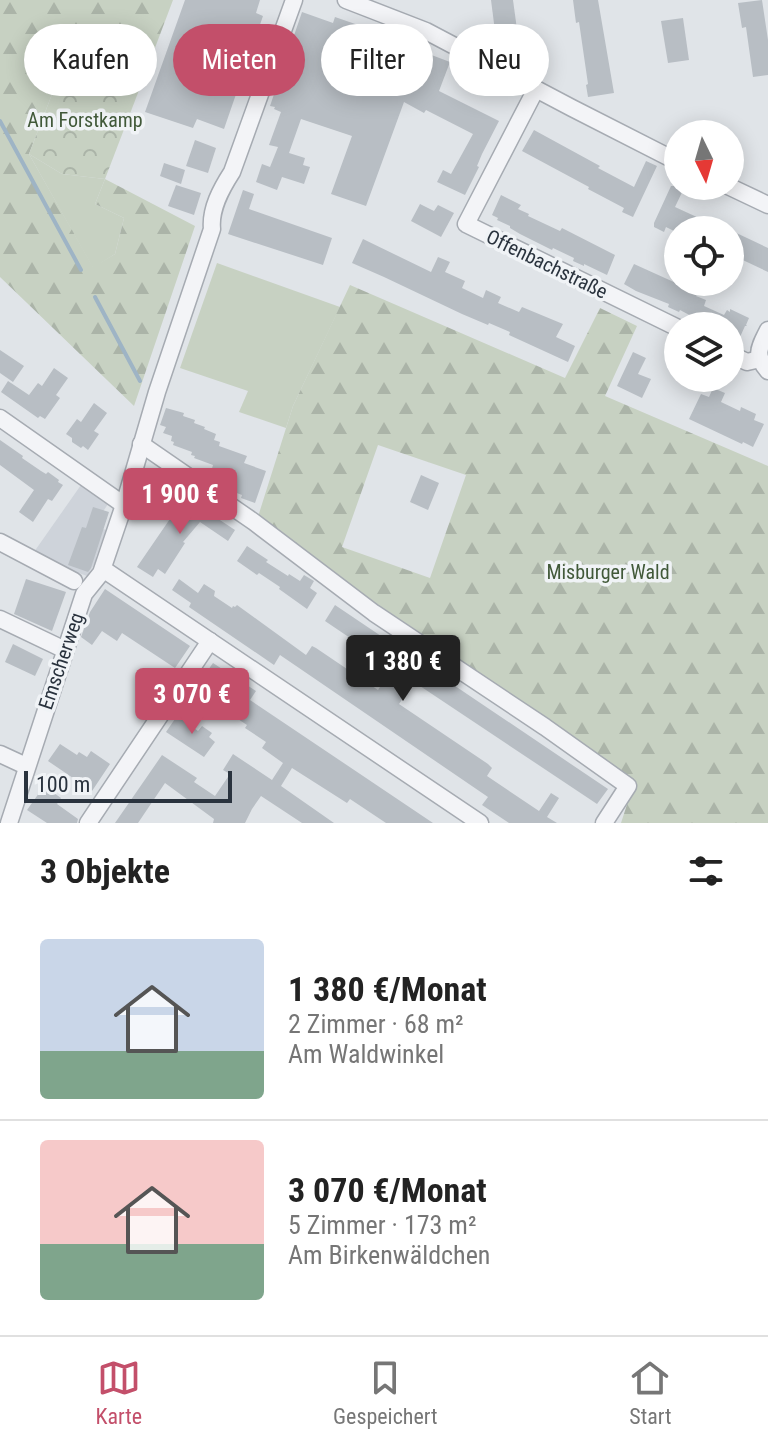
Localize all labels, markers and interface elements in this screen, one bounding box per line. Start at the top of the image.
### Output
chip: Kaufen [24,24,157,96]
chip: Mieten [173,24,305,96]
chip: Filter [321,24,433,96]
chip: Neu [449,24,549,96]
park label: Am Forstkamp [27,108,143,132]
north arrow [664,120,744,200]
map controls [664,120,744,392]
button: locate [664,216,744,296]
street label: Offenbachstraße [482,224,612,304]
button: layers [664,312,744,392]
pin: 1 900 € [106,468,254,536]
text: 1 900 € [141,479,219,509]
park label: Misburger Wald [546,560,670,584]
street label: Emscherweg [33,609,89,713]
pin: 1 380 € [329,635,477,703]
text: 1 380 € [364,646,442,676]
pin: 3 070 € [118,668,266,736]
text: 3 070 € [153,679,231,709]
scale bar [24,767,232,803]
text: 100 m [36,772,90,797]
icon: filters [684,849,728,893]
text: 3 Objekte [40,851,170,891]
text: 1 380 €/Monat [288,969,487,1009]
icon: home [104,971,200,1067]
text: 2 Zimmer · 68 m² [288,1009,464,1039]
text: Am Waldwinkel [288,1039,444,1069]
text: 3 070 €/Monat [288,1170,487,1210]
icon: home [104,1172,200,1268]
text: 5 Zimmer · 173 m² [288,1210,477,1240]
text: Am Birkenwäldchen [288,1240,490,1270]
tab: Karte [95,1356,142,1429]
tab: Gespeichert [333,1356,437,1429]
tab: Start [628,1356,672,1429]

